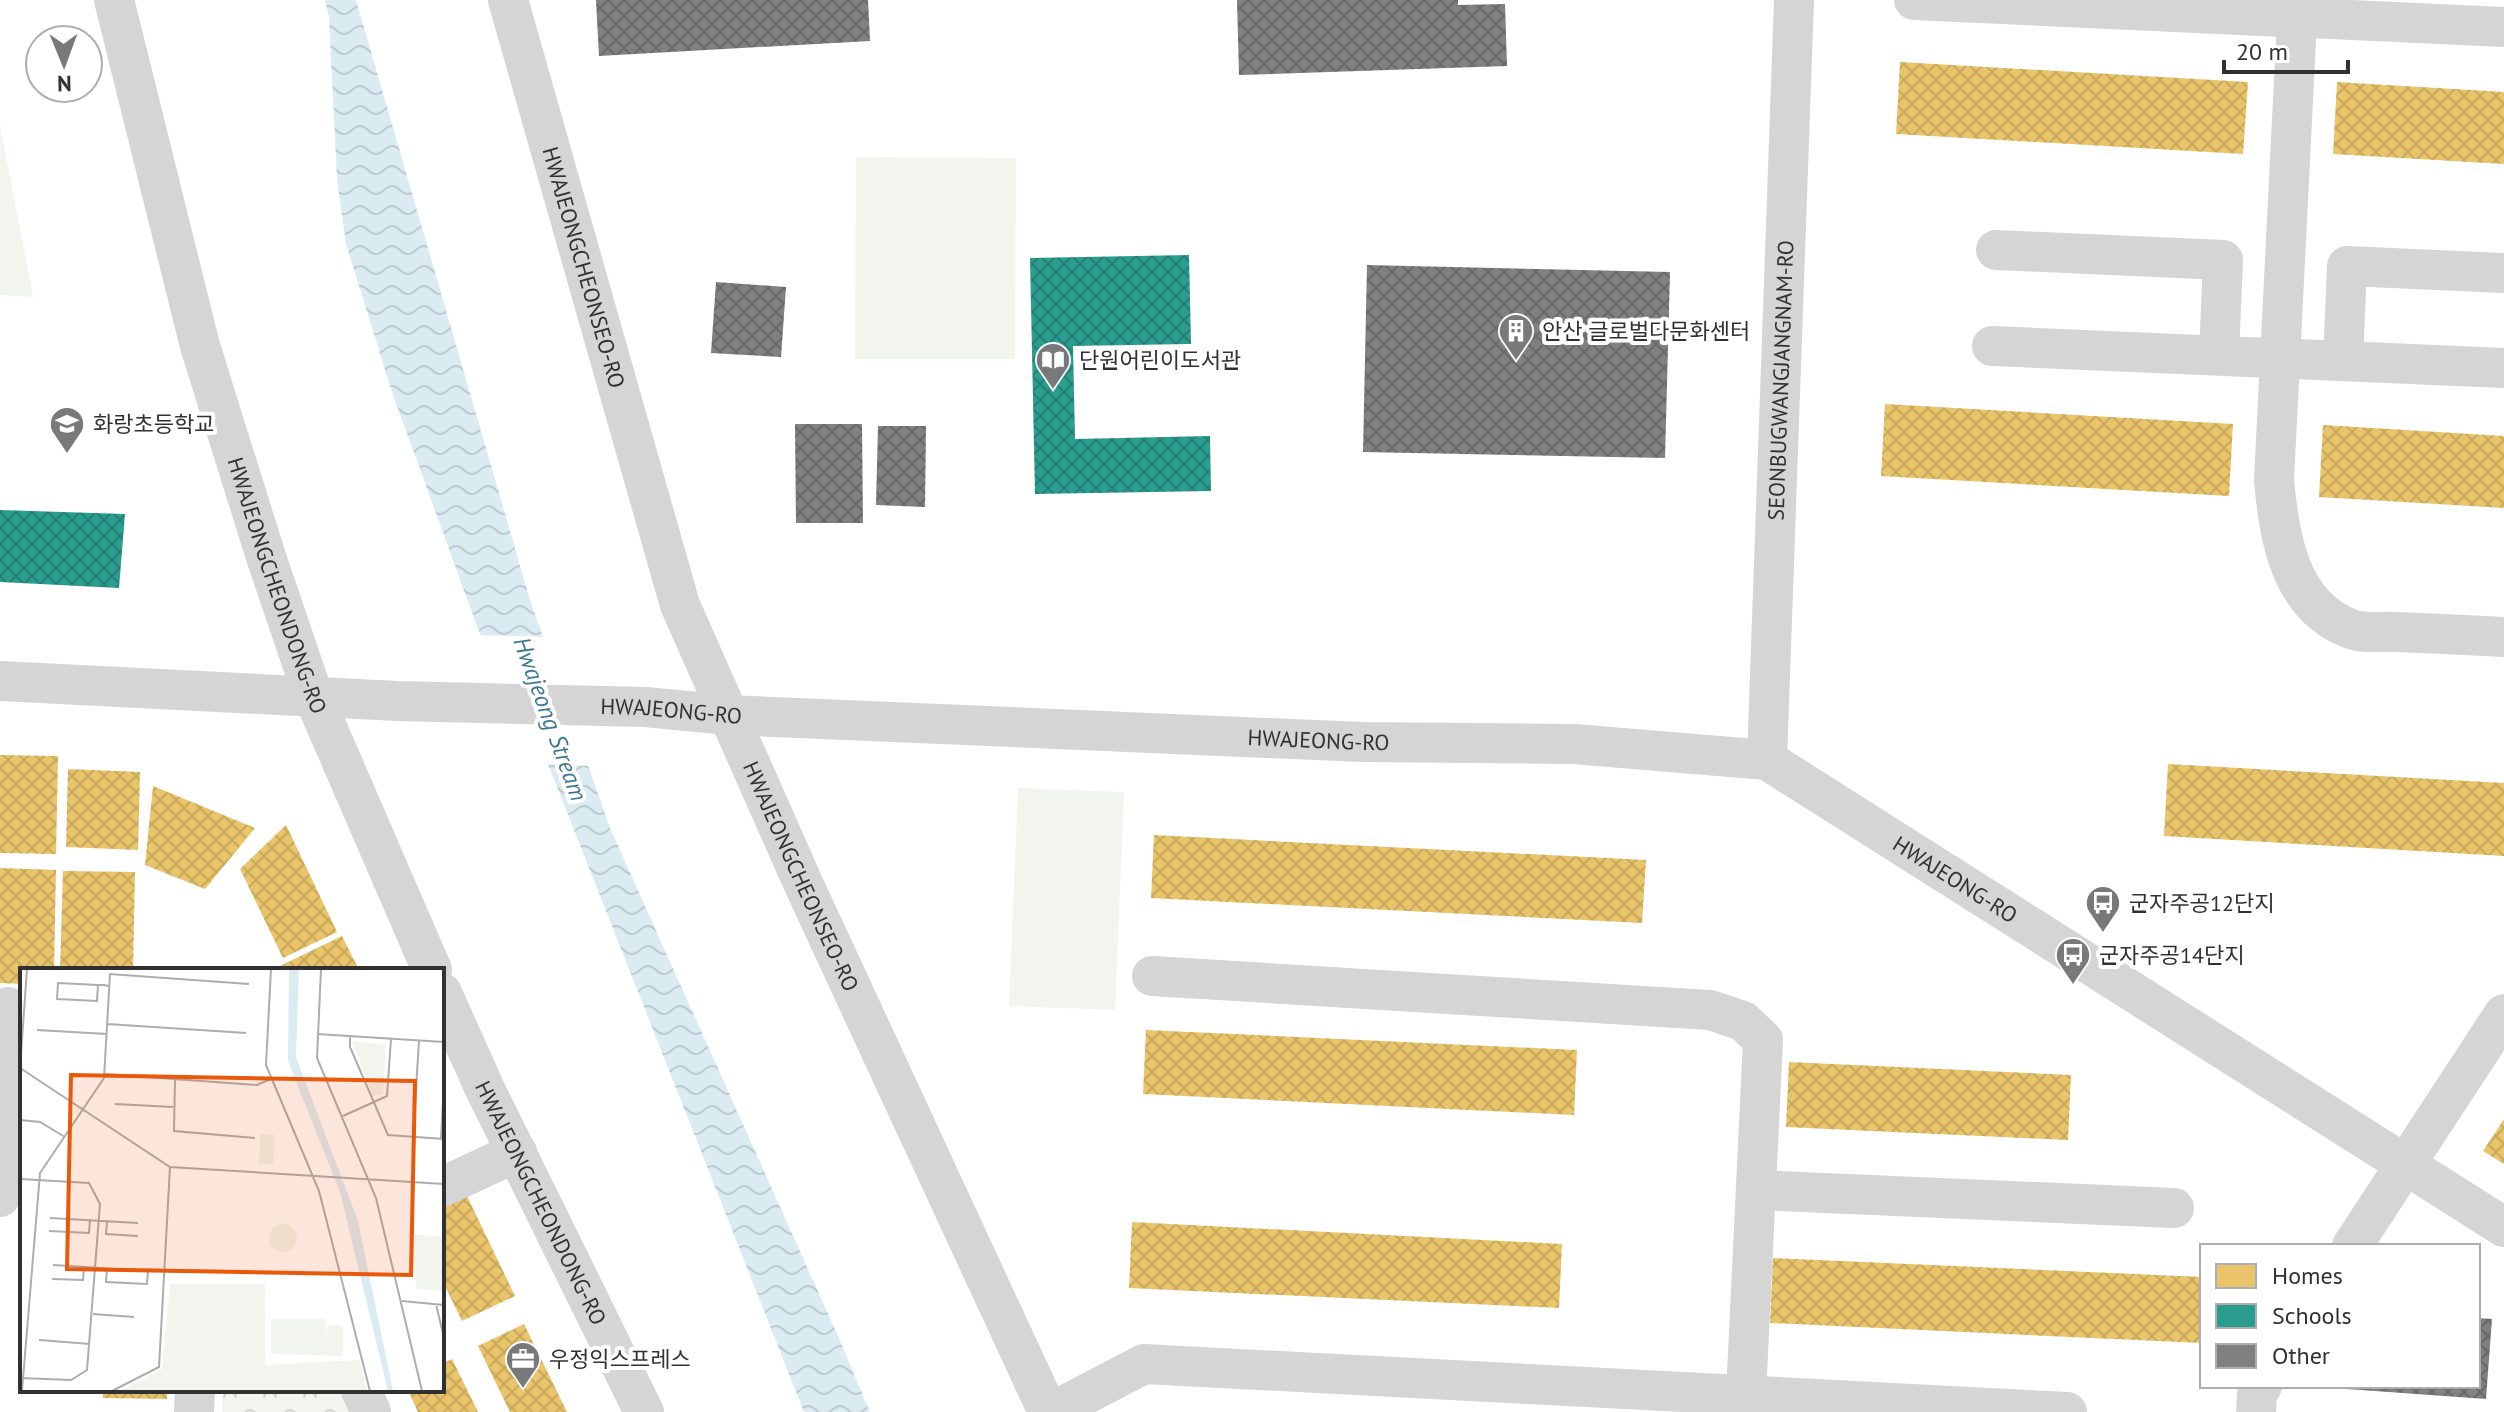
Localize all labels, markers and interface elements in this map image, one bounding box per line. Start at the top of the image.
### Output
north arrow [24,24,104,104]
scale bar [2224,24,2348,74]
text: 20 m [2236,36,2288,67]
text: N [57,70,72,98]
street label: HWAJEONGCHEONSEO-RO [536,144,632,391]
street label: SEONBUGWANGJANGNAM-RO [1762,240,1799,521]
building icon: 안산 글로벌다문화센터 [1497,312,1535,362]
place label: 안산 글로벌다문화센터 [1542,317,1750,345]
library icon: 단원어린이도서관 [1034,341,1072,391]
place label: 단원어린이도서관 [1079,346,1241,374]
school or university icon: 화랑초등학교 [48,405,86,455]
place label: 화랑초등학교 [93,410,214,438]
street label: HWAJEONGCHEONDONG-RO [222,454,333,718]
water label: Hwajeong Stream [506,633,594,805]
street label: HWAJEONG-RO [600,692,743,730]
street label: HWAJEONG-RO [1247,723,1390,756]
street label: HWAJEONGCHEONSEO-RO [737,757,865,996]
street label: HWAJEONG-RO [1888,829,2023,929]
bus stop icon: 군자주공12단지 [2084,884,2122,934]
place label: 군자주공12단지 [2129,889,2274,917]
bus stop icon: 군자주공14단지 [2054,936,2092,986]
place label: 군자주공14단지 [2099,941,2244,969]
inset map [20,968,444,1392]
street label: HWAJEONGCHEONDONG-RO [469,1076,613,1329]
legend [2200,1244,2480,1388]
text: Homes [2272,1260,2343,1291]
text: Schools [2272,1300,2352,1331]
office icon: 우정익스프레스 [504,1340,542,1390]
text: Other [2272,1340,2330,1371]
place label: 우정익스프레스 [549,1345,691,1373]

